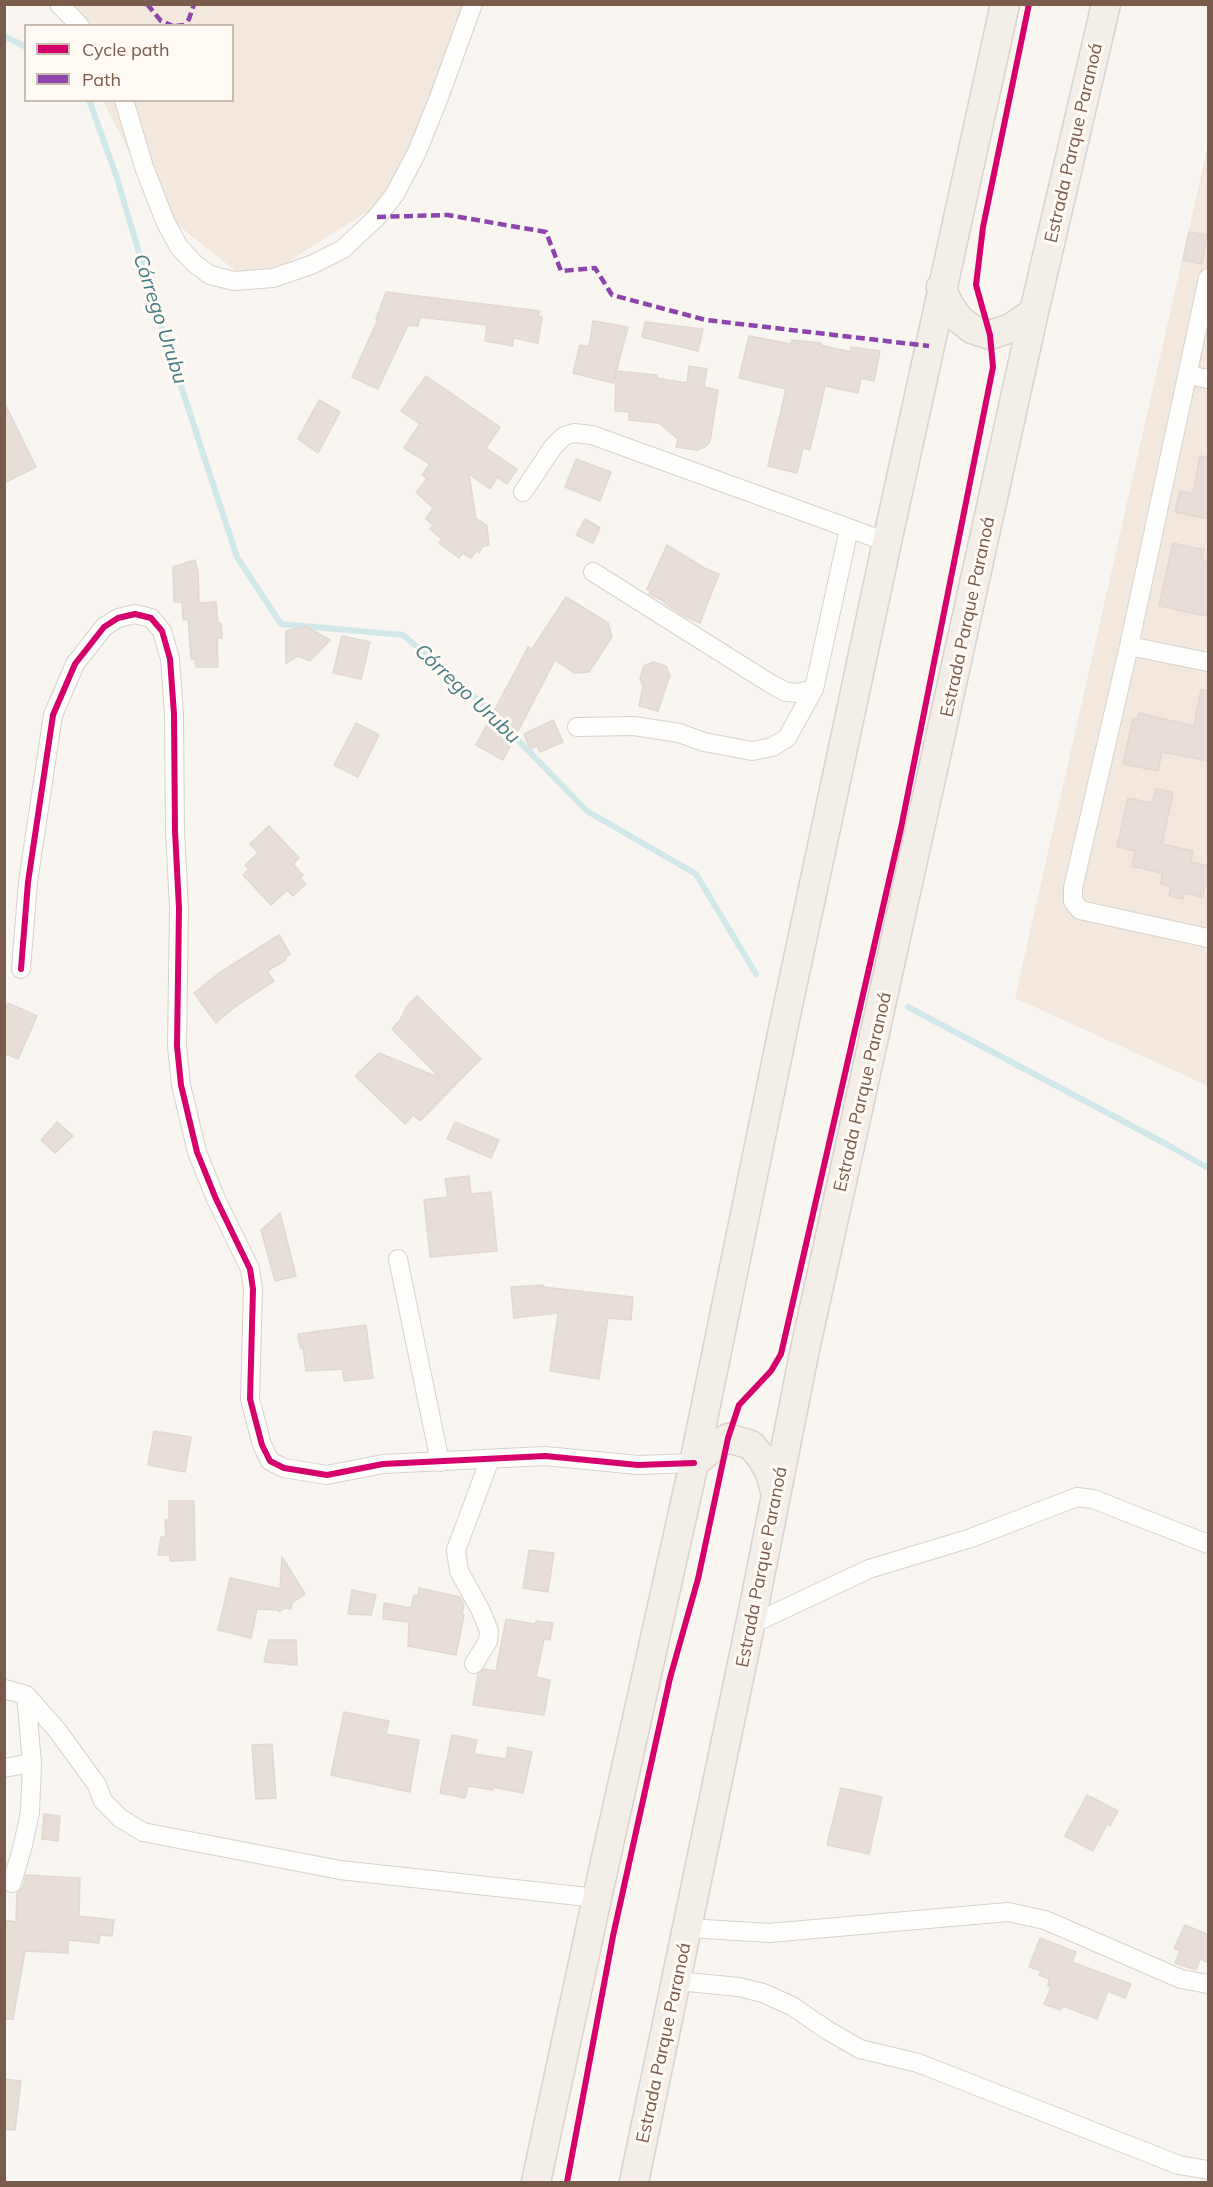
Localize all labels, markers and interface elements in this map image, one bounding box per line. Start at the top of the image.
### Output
legend [24,24,234,102]
text: Cycle path [82,38,169,61]
street label: Estrada Parque Paranoá [1041,41,1107,245]
text: Path [82,68,121,91]
water label: Córrego Urubu [128,251,192,387]
street label: Estrada Parque Paranoá [936,515,1000,719]
water label: Córrego Urubu [409,639,525,749]
street label: Estrada Parque Paranoá [830,990,896,1194]
street label: Estrada Parque Paranoá [732,1465,792,1669]
street label: Estrada Parque Paranoá [632,1941,696,2145]

